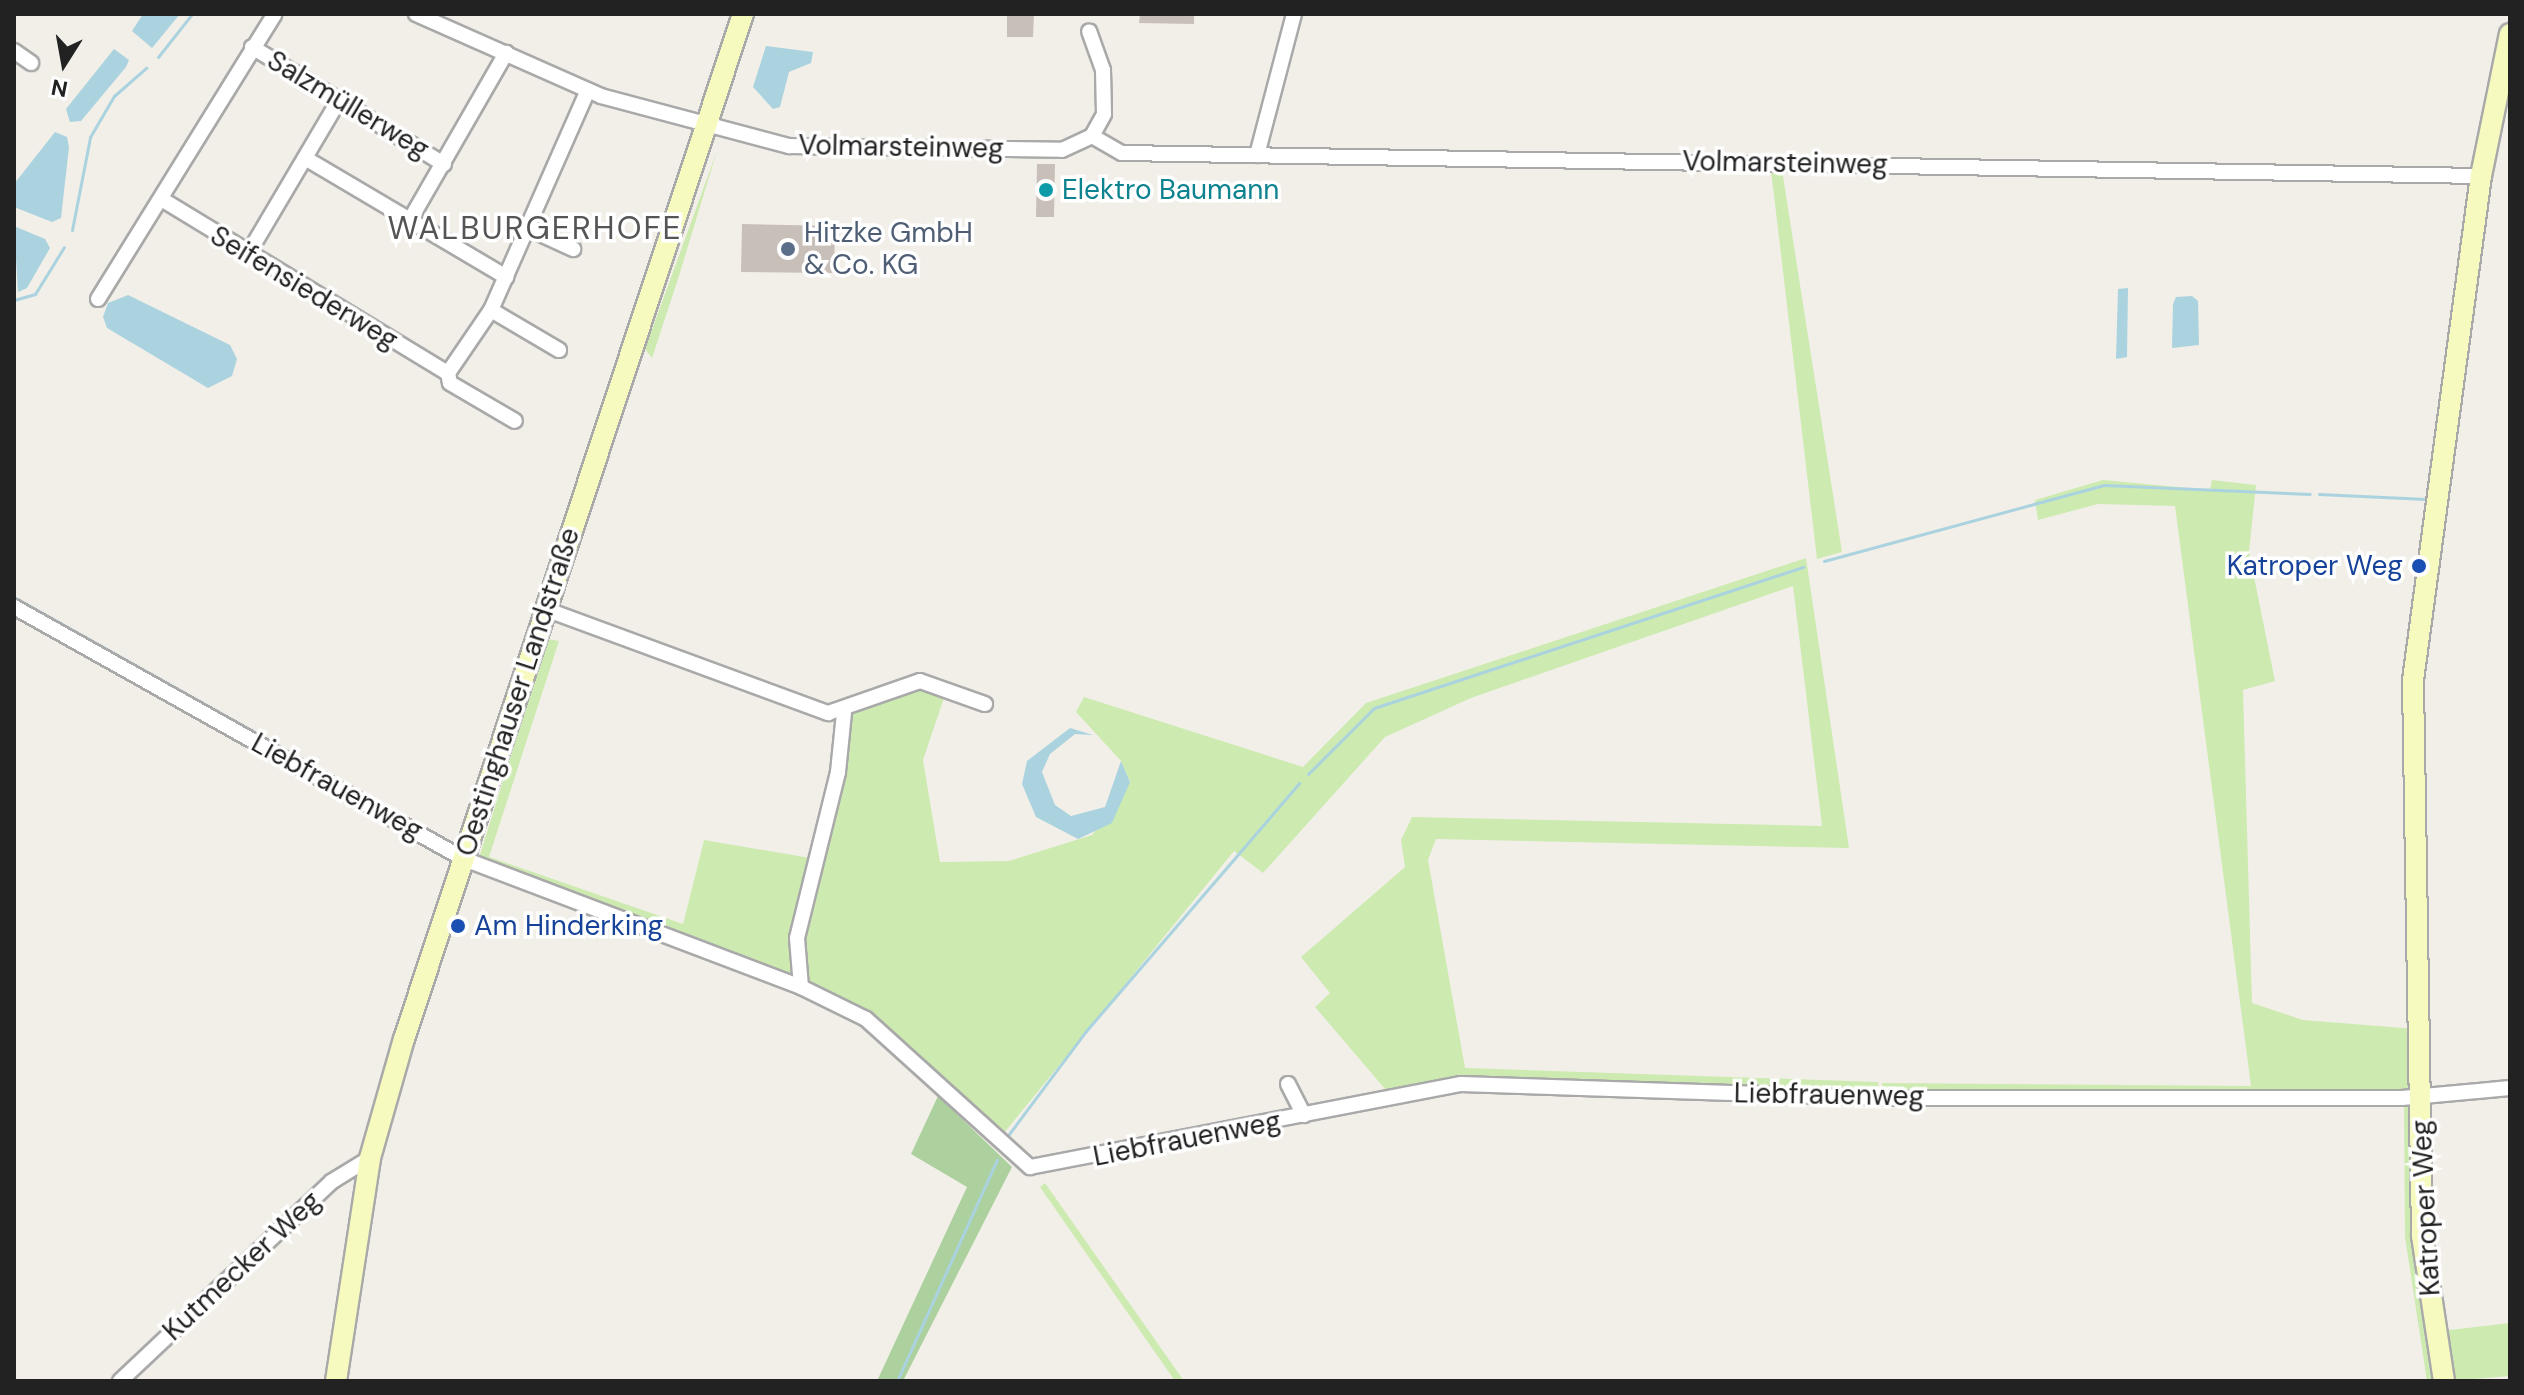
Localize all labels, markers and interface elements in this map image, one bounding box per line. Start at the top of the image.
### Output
north arrow [24,24,104,104]
street label: Salzmüllerweg [261,44,435,166]
text: N [49,72,70,104]
street label: Volmarsteinweg [798,128,1004,166]
street label: Volmarsteinweg [1682,144,1888,182]
place label: Elektro Baumann [1062,173,1279,207]
marker: Elektro Baumann [1037,181,1055,199]
district label: WALBURGERHOFE [387,209,683,247]
place label: Hitzke GmbH & Co. KG [804,216,973,282]
street label: Seifensiederweg [204,219,404,357]
marker: Hitzke GmbH & Co. KG [779,240,797,258]
street label: Oestinghauser Landstraße [449,524,587,860]
place label: Katroper Weg [2227,549,2403,583]
marker: Katroper Weg [2410,557,2428,575]
street label: Liebfrauenweg [246,726,428,848]
place label: Am Hinderking [474,909,663,943]
marker: Am Hinderking [449,917,467,935]
street label: Liebfrauenweg [1734,1077,1924,1113]
street label: Liebfrauenweg [1090,1104,1284,1174]
street label: Katroper Weg [2405,1119,2447,1297]
street label: Kutmecker Weg [156,1184,328,1348]

